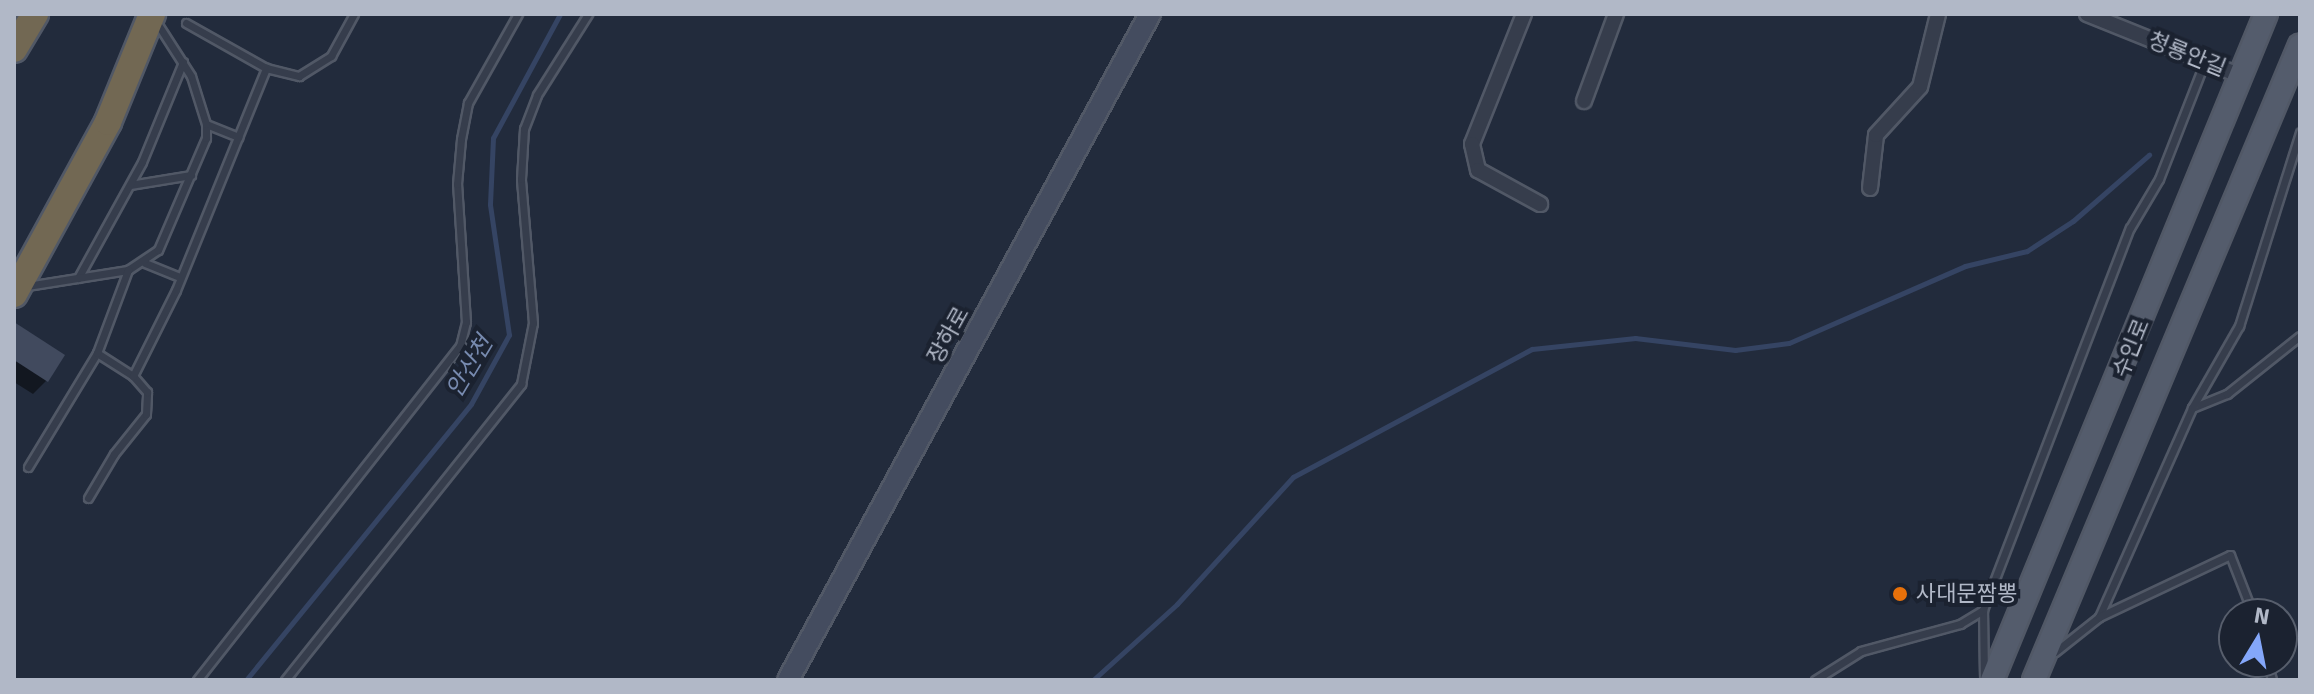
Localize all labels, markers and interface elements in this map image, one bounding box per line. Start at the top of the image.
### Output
street label: 청룡안길 [2145,27,2229,81]
street label: 장하로 [922,302,974,368]
street label: 수인로 [2107,315,2155,381]
water label: 안산천 [441,331,499,403]
place label: 사대문짬뽕 [1916,581,2017,607]
marker: 사대문짬뽕 [1891,585,1909,603]
north arrow [2218,598,2298,678]
text: N [2252,601,2272,630]

